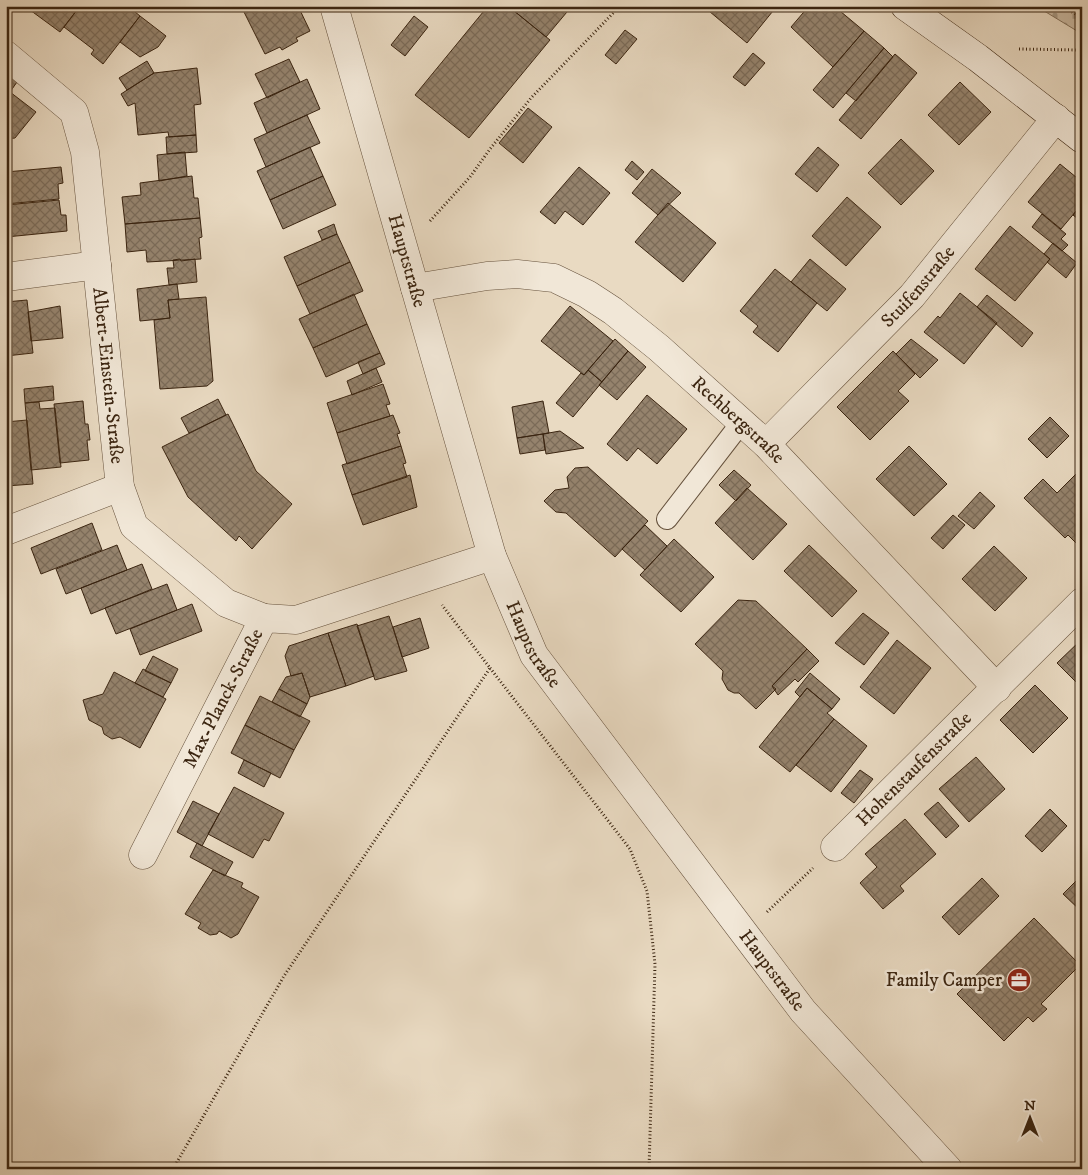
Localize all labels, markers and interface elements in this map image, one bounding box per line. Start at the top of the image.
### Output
street label: Hauptstraße [383,211,431,310]
street label: Stuifenstraße [876,241,960,332]
street label: Albert-Einstein-Straße [88,286,129,465]
street label: Rechbergstraße [687,371,790,468]
street label: Hauptstraße [501,597,566,692]
street label: Max-Planck-Straße [178,625,268,772]
street label: Hohenstaufenstraße [851,707,976,831]
street label: Hauptstraße [734,925,810,1016]
office icon: Family Camper [1006,967,1032,993]
place label: Family Camper [886,969,1002,992]
north arrow [1006,1092,1056,1142]
text: N [1024,1097,1036,1115]

